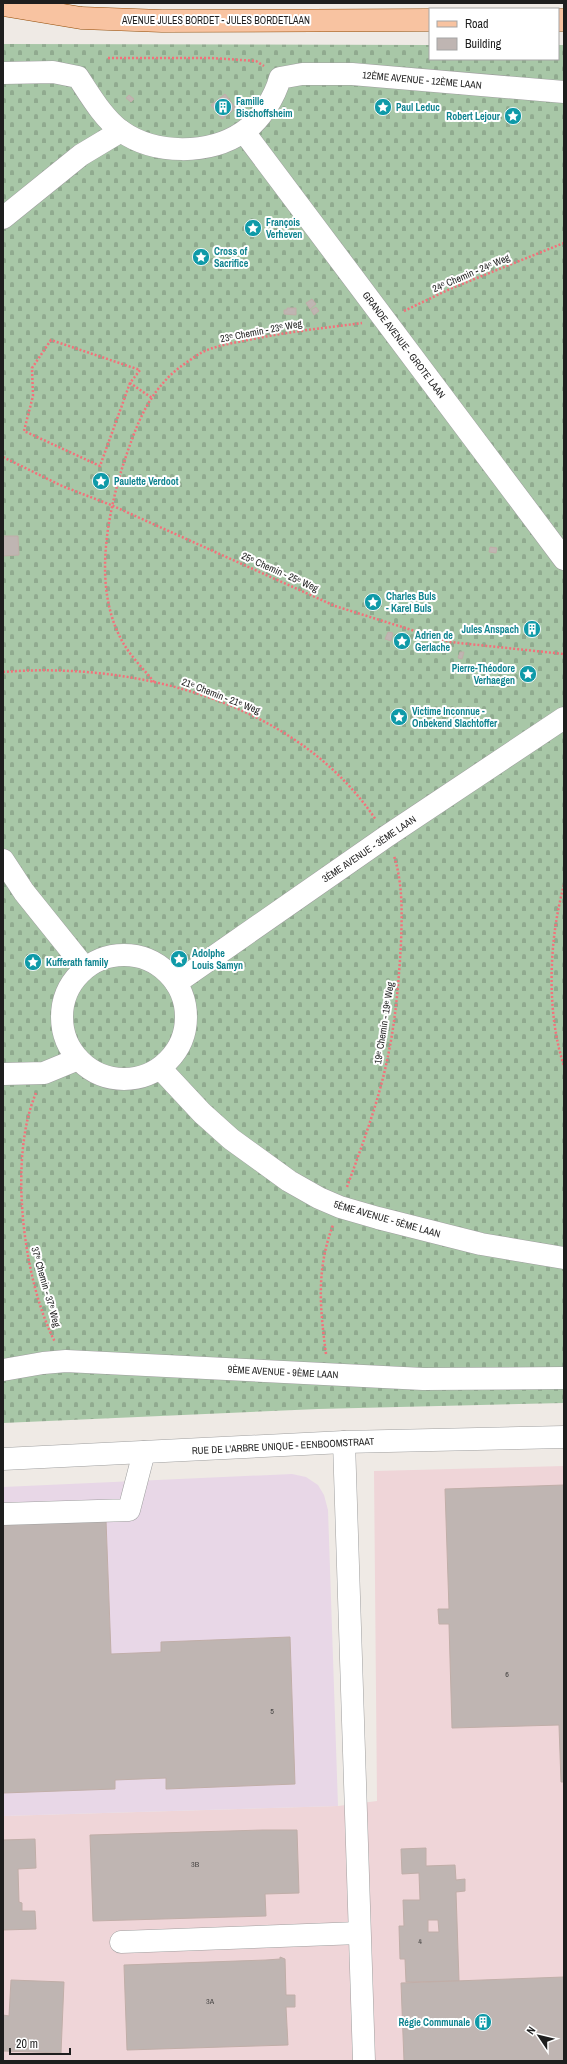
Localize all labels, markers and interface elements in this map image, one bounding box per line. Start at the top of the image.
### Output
legend [429,8,559,60]
street label: AVENUE JULES BORDET - JULES BORDETLAAN [121,14,310,27]
text: Road [465,16,489,32]
text: Building [465,36,502,52]
street label: 12ÈME AVENUE - 12ÈME LAAN [362,68,482,92]
place label: Famille Bischoffsheim [236,95,293,120]
building icon: Famille Bischoffsheim [213,97,233,117]
place icon: Paul Leduc [373,97,393,117]
place label: Paul Leduc [396,101,440,114]
place icon: Robert Lejour [503,106,523,126]
place label: Robert Lejour [446,110,501,123]
place label: François Verheven [266,216,302,241]
place icon: François Verheven [243,218,263,238]
place label: Cross of Sacrifice [214,245,249,270]
place icon: Cross of Sacrifice [191,247,211,267]
street label: 24ᵉ Chemin - 24ᵉ Weg [430,251,512,295]
street label: GRANDE AVENUE - GROTE LAAN [360,289,448,401]
street label: 23ᵉ Chemin - 23ᵉ Weg [219,317,303,345]
place icon: Paulette Verdoot [91,471,111,491]
place label: Paulette Verdoot [114,475,179,488]
street label: 25ᵉ Chemin - 25ᵉ Weg [239,549,321,595]
place label: Charles Buls - Karel Buls [386,590,437,615]
place icon: Charles Buls - Karel Buls [363,592,383,612]
building icon: Jules Anspach [522,619,542,639]
place label: Jules Anspach [461,623,519,636]
place label: Adrien de Gerlache [415,629,453,654]
place icon: Adrien de Gerlache [392,631,412,651]
place label: Pierre-Théodore Verhaegen [452,662,515,687]
place icon: Pierre-Théodore Verhaegen [518,664,538,684]
street label: 21ᵉ Chemin - 21ᵉ Weg [180,675,262,717]
place label: Victime Inconnue - Onbekend Slachtoffer [412,705,498,730]
place icon: Victime Inconnue - Onbekend Slachtoffer [389,707,409,727]
street label: 3ÈME AVENUE - 3ÈME LAAN [320,813,419,885]
place label: Adolphe Louis Samyn [192,947,243,972]
place icon: Adolphe Louis Samyn [169,949,189,969]
place icon: Kufferath family [23,952,43,972]
place label: Kufferath family [46,956,109,969]
street label: 19ᵉ Chemin - 19ᵉ Weg [371,981,397,1065]
street label: 5ÈME AVENUE - 5ÈME LAAN [332,1198,442,1241]
street label: 37ᵉ Chemin - 37ᵉ Weg [28,1245,64,1329]
street label: 9ÈME AVENUE - 9ÈME LAAN [227,1363,339,1381]
street label: RUE DE L'ARBRE UNIQUE - EENBOOMSTRAAT [191,1435,375,1457]
house number: 6 [505,1669,509,1679]
house number: 5 [270,1706,274,1716]
house number: 3B [191,1859,200,1869]
house number: 4 [418,1936,422,1946]
house number: 3A [206,1996,215,2006]
building icon: Régie Communale [473,2012,493,2032]
place label: Régie Communale [398,2016,470,2029]
north arrow [519,2016,559,2056]
text: N [523,2024,538,2037]
scale bar [10,2030,70,2056]
text: 20 m [16,2036,38,2052]

